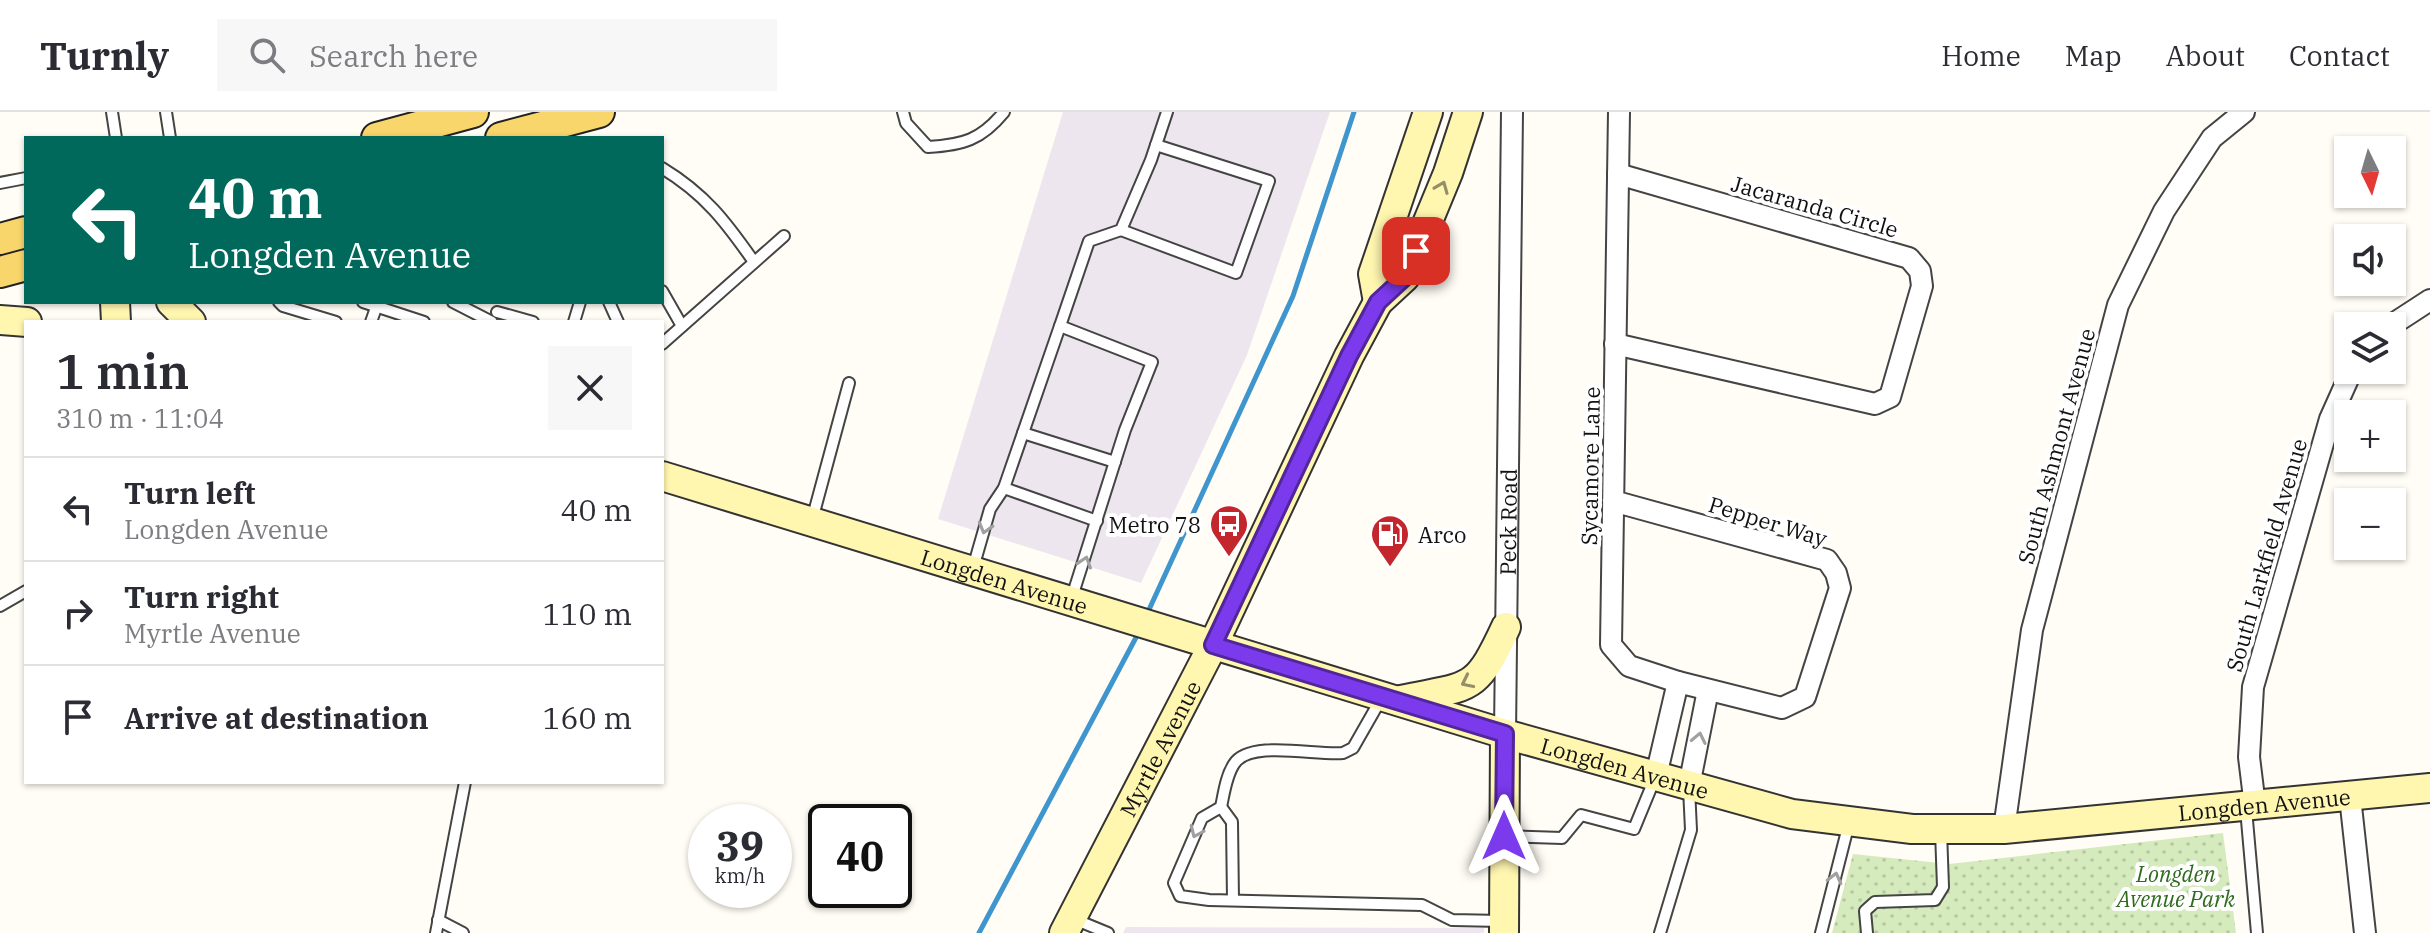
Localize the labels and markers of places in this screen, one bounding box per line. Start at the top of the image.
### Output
pin [1382,217,1450,285]
bus stop icon: Metro 78 [1208,503,1250,558]
place label: Metro 78 [1109,510,1201,539]
fuel station icon: Arco [1369,513,1411,568]
place label: Arco [1418,520,1466,549]

